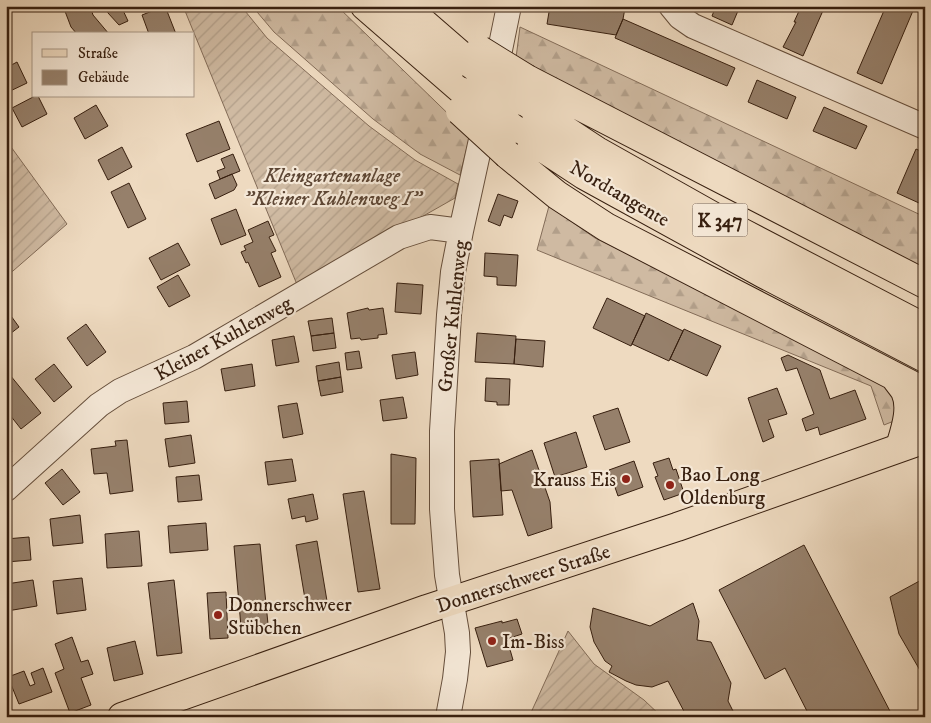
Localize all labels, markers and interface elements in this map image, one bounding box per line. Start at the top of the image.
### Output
legend [32,32,195,98]
text: Straße [78,44,118,63]
text: Gebäude [78,68,129,87]
street label: Nordtangente [565,156,674,233]
park label: Kleingartenanlage "Kleiner Kuhlenweg I" [243,164,424,212]
road number: K 347 [692,204,748,236]
street label: Großer Kuhlenweg [433,239,474,393]
street label: Kleiner Kuhlenweg [151,291,297,387]
place label: Bao Long Oldenburg [680,463,765,511]
place label: Krauss Eis [533,468,616,493]
marker: Krauss Eis [620,473,632,485]
marker: Bao Long Oldenburg [664,479,676,491]
street label: Donnerschweer Straße [433,540,613,619]
place label: Donnerschweer Stübchen [228,593,352,641]
marker: Donnerschweer Stübchen [212,609,224,621]
place label: Im-Biss [502,630,565,655]
marker: Im-Biss [486,635,498,647]

